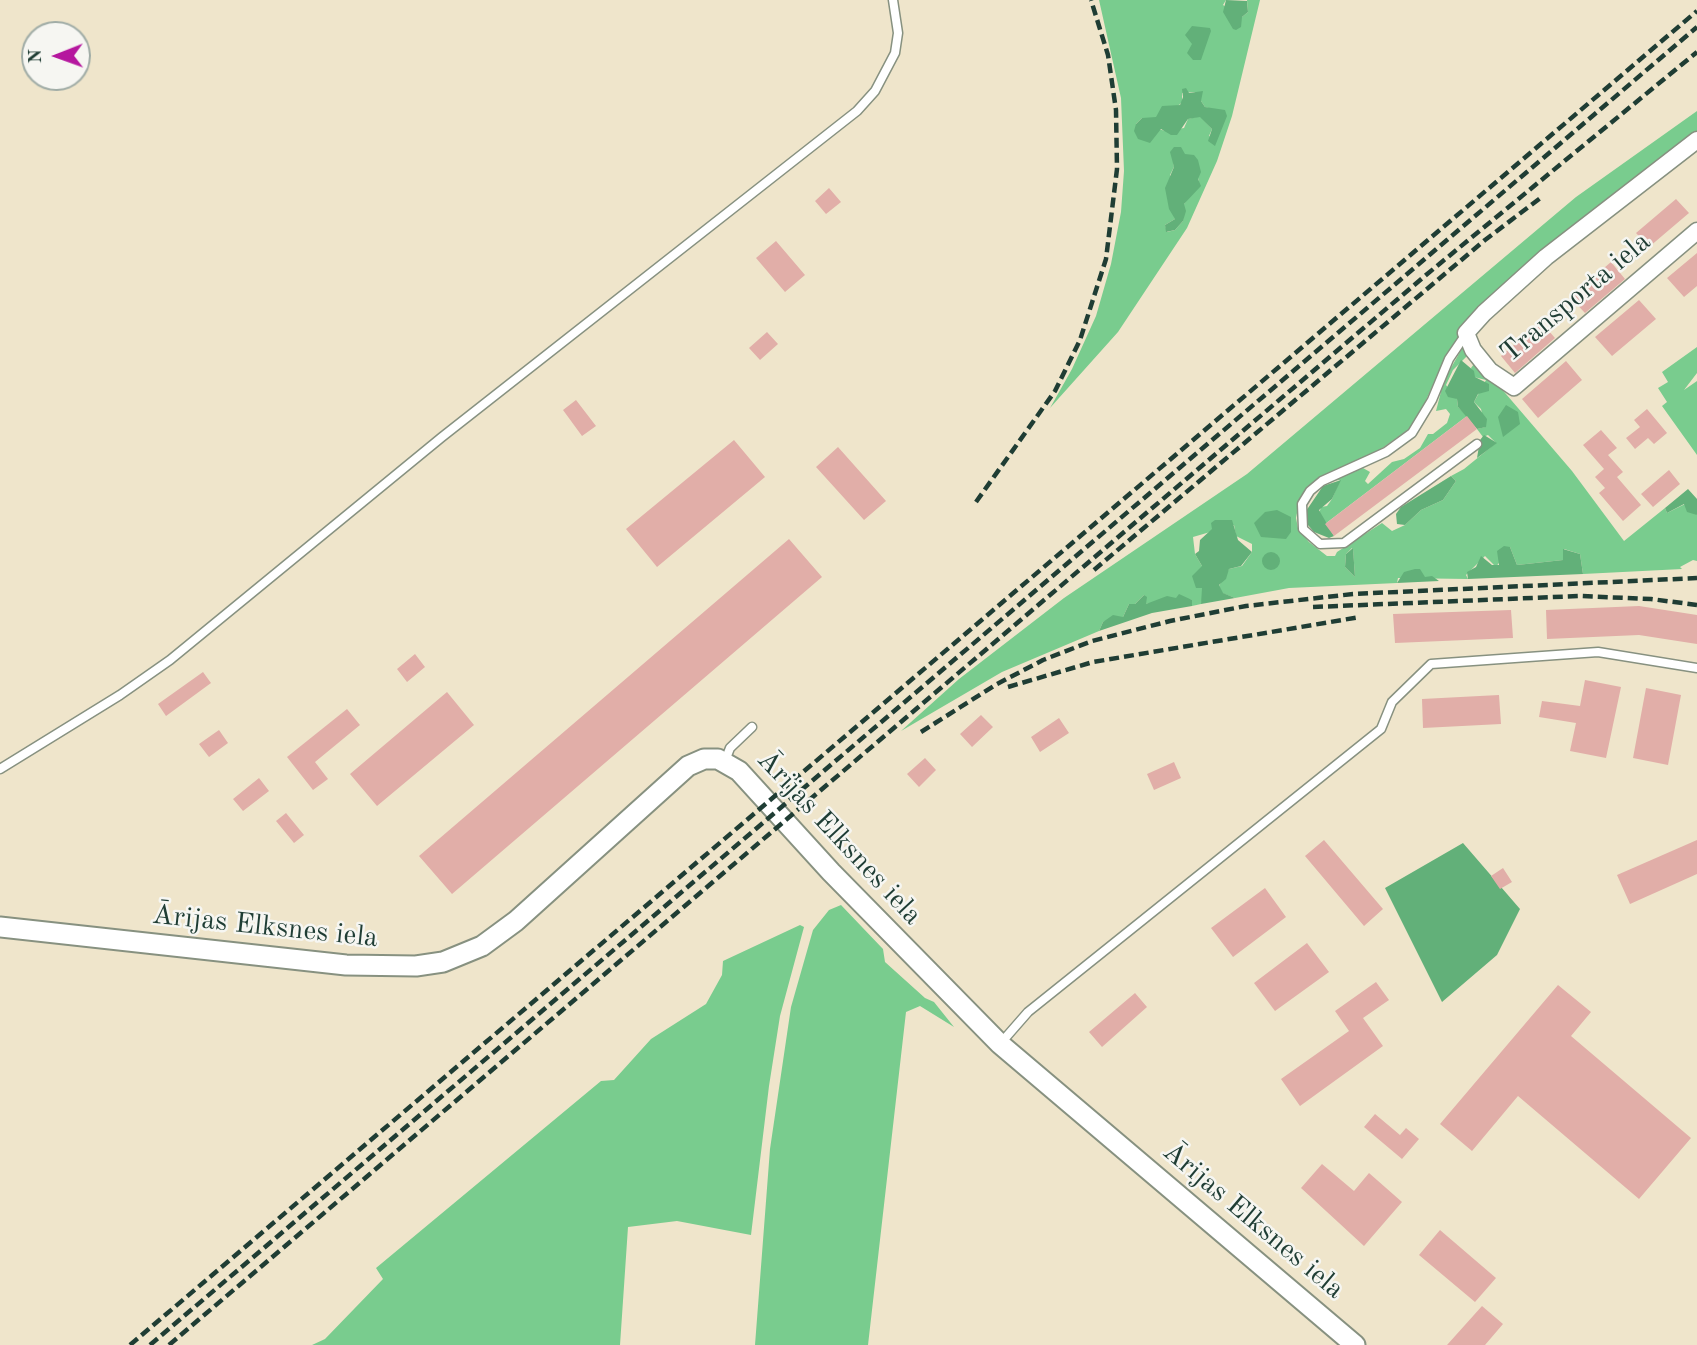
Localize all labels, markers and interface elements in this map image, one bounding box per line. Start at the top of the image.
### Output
north arrow [21,21,91,91]
text: N [27,49,46,64]
street label: Transporta iela [1494,225,1658,371]
street label: Ārijas Elksnes iela [749,744,929,932]
street label: Ārijas Elksnes iela [151,898,379,956]
street label: Ārijas Elksnes iela [1155,1135,1351,1307]

